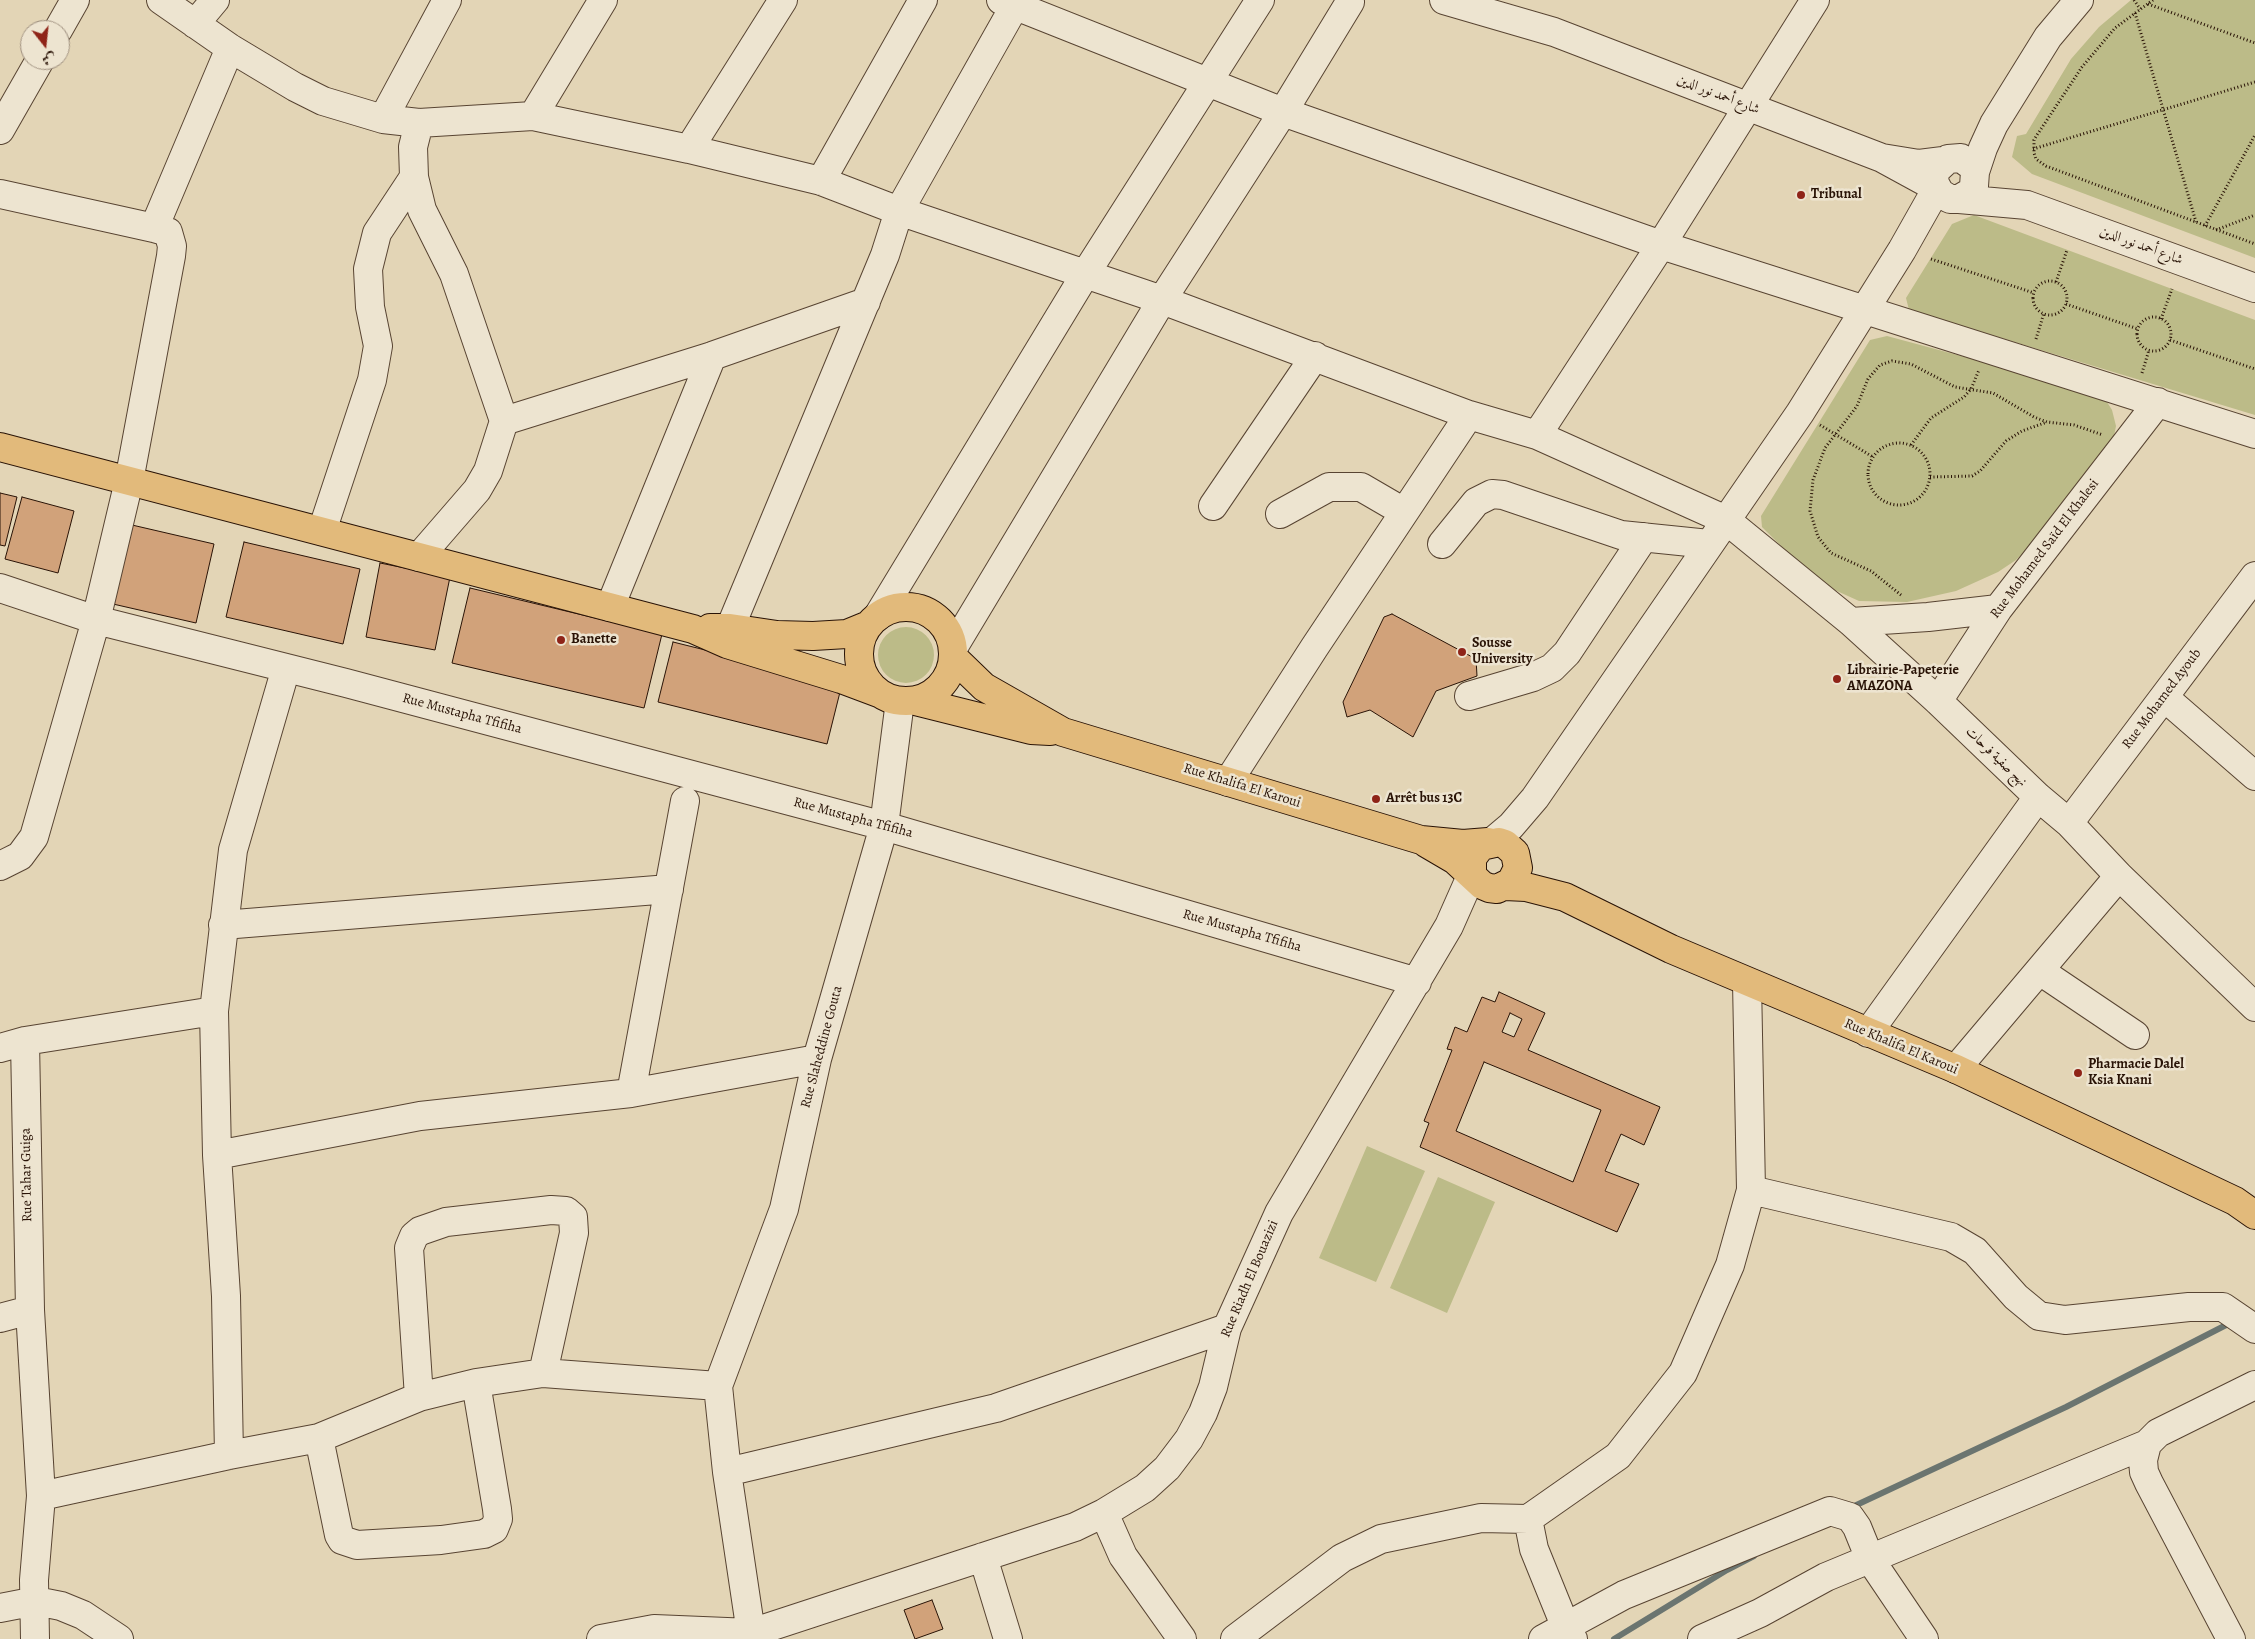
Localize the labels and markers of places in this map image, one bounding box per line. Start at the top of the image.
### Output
place label: Tribunal [1811,187,1862,203]
marker: Tribunal [1795,189,1807,201]
place label: Banette [571,632,617,648]
marker: Banette [555,634,567,646]
place label: Sousse University [1472,636,1532,669]
marker: Sousse University [1456,646,1468,658]
place label: Librairie-Papeterie AMAZONA [1847,663,1959,696]
marker: Librairie-Papeterie AMAZONA [1831,673,1843,685]
place label: Arrêt bus 13C [1386,791,1462,807]
marker: Arrêt bus 13C [1370,793,1382,805]
place label: Pharmacie Dalel Ksia Knani [2088,1057,2184,1090]
marker: Pharmacie Dalel Ksia Knani [2072,1067,2084,1079]

